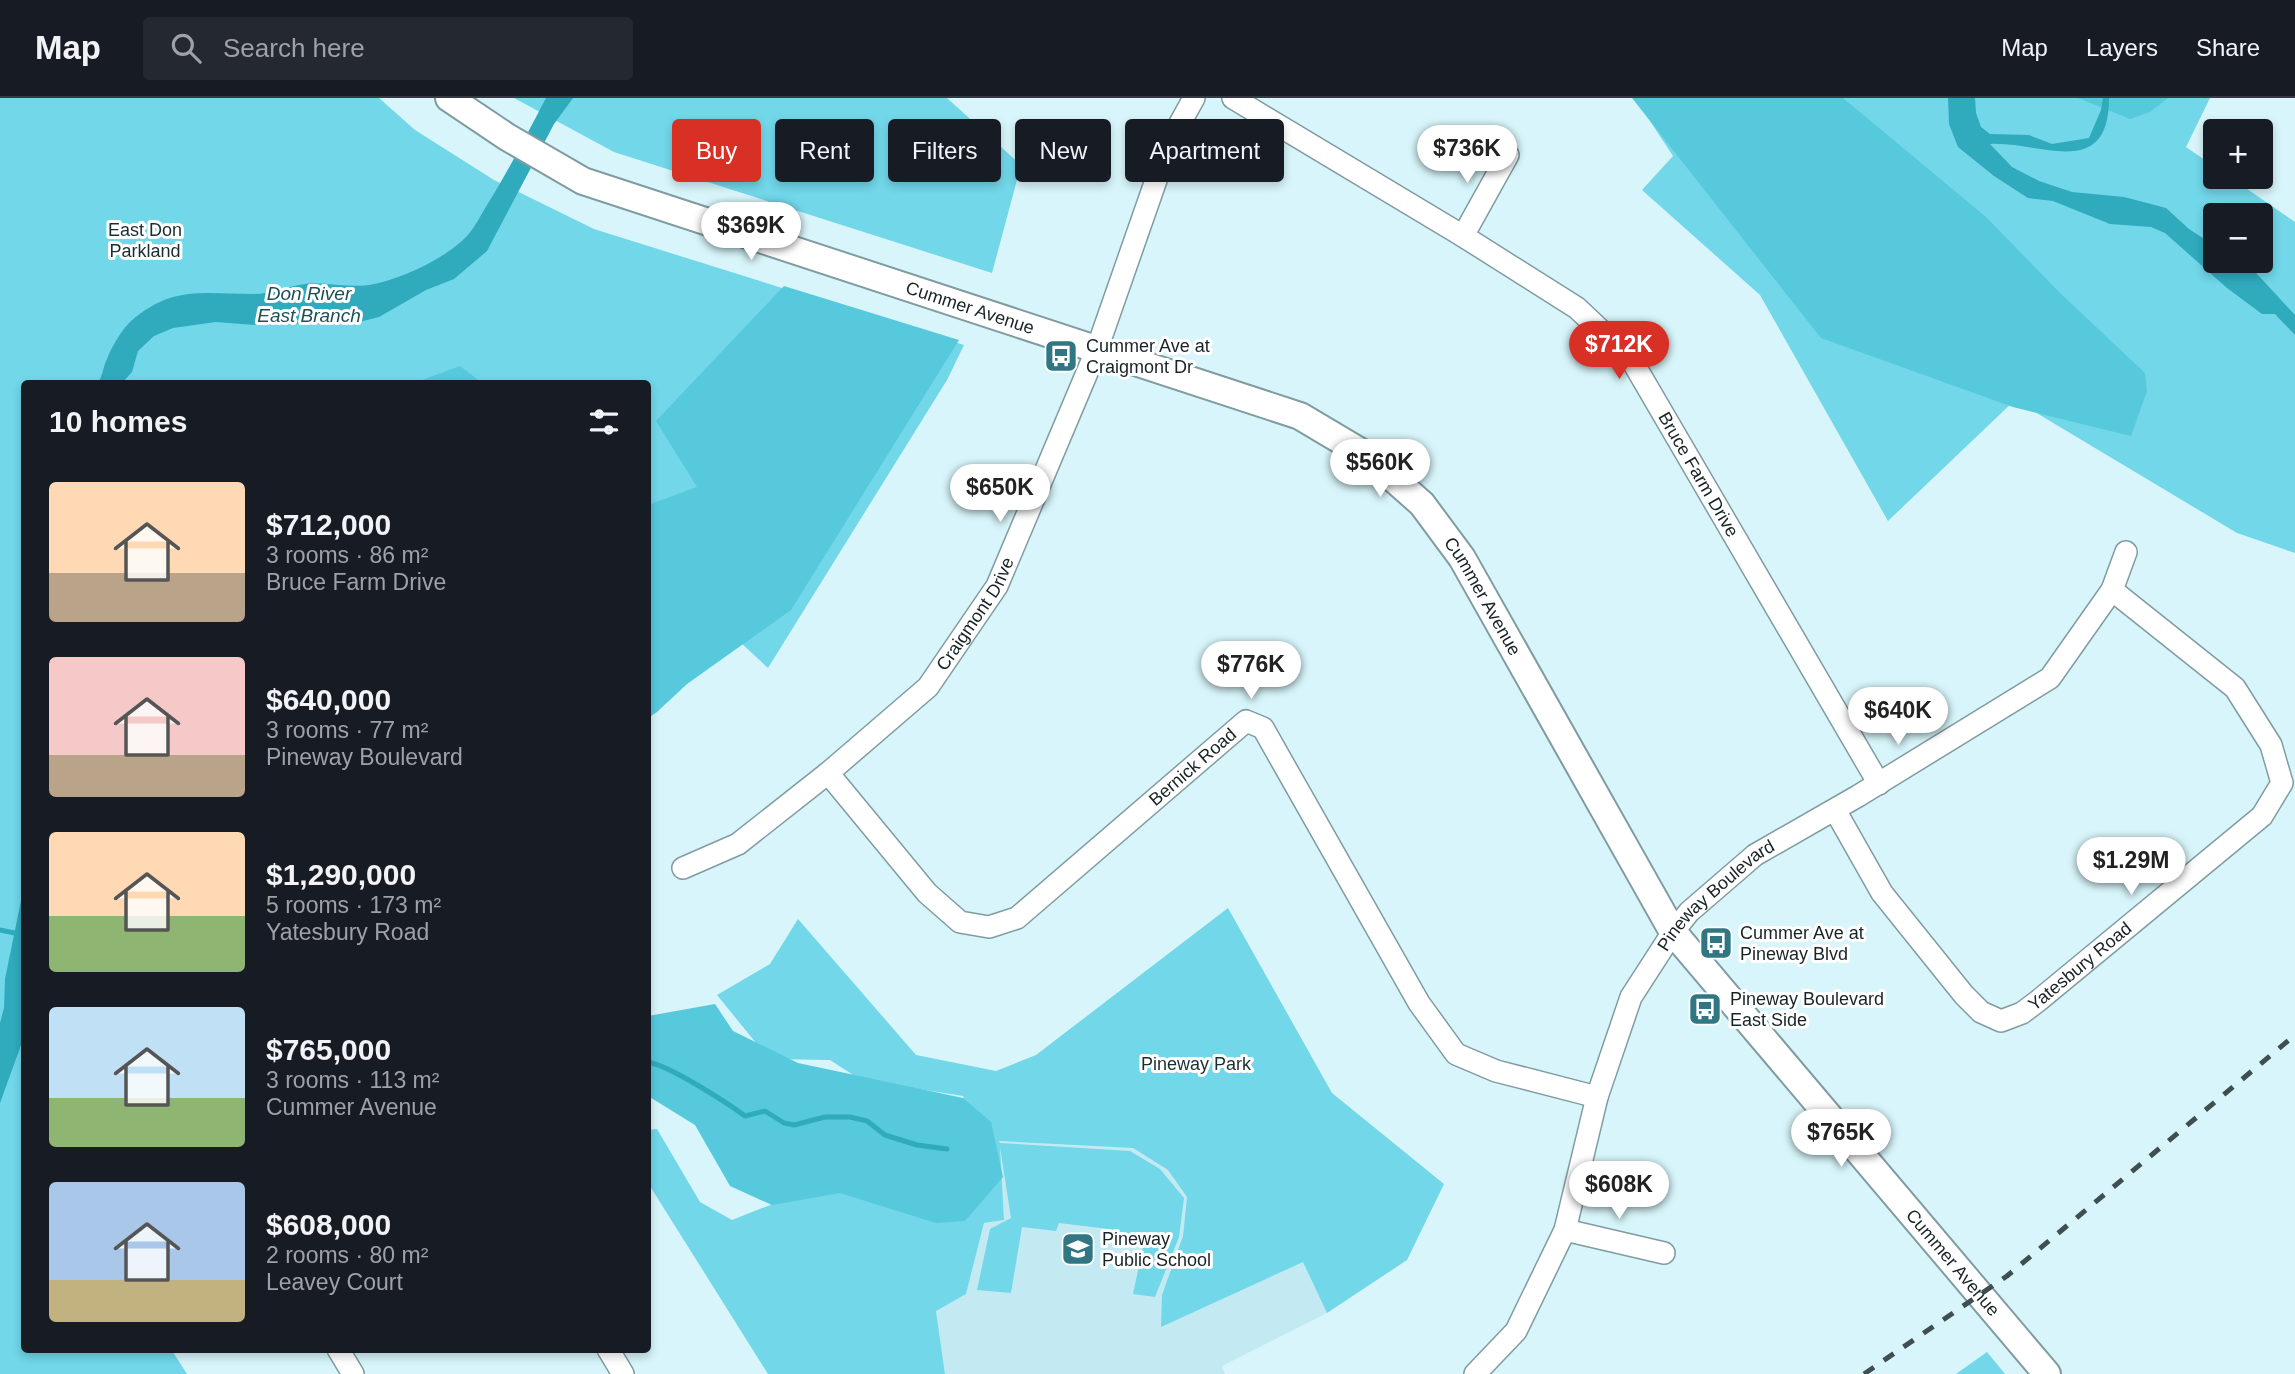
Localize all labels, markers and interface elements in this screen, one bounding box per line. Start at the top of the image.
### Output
search box [143,17,633,80]
text: Map [35,29,101,66]
icon: search [167,29,205,67]
text: Search here [223,33,365,63]
text: Map [2001,34,2048,61]
text: Layers [2086,34,2158,61]
text: Share [2196,34,2260,61]
chip: Buy [672,119,761,182]
chip: Rent [775,119,874,182]
chip: Filters [888,119,1001,182]
chip: New [1015,119,1111,182]
chip: Apartment [1125,119,1284,182]
map controls [2203,119,2273,273]
button: + [2203,119,2273,189]
pin: $736K [1418,126,1516,185]
text: $736K [1433,135,1501,161]
pin: $369K [702,202,800,262]
button: − [2203,203,2273,273]
text: $369K [717,212,785,238]
park label: East Don Parkland [108,220,182,261]
street label: Cummer Avenue [903,278,1037,338]
water label: Don River East Branch [257,283,361,326]
pin: $712K [1570,322,1668,381]
text: $712K [1585,331,1653,357]
place label: Cummer Ave at Craigmont Dr [1086,336,1210,377]
bus stop icon: Cummer Ave at Craigmont Dr [1042,337,1080,375]
icon: filters [585,403,623,441]
text: 10 homes [49,405,187,438]
street label: Bruce Farm Drive [1654,408,1743,540]
pin: $560K [1331,440,1429,499]
text: $560K [1346,449,1414,475]
pin: $650K [951,464,1049,524]
text: $650K [966,474,1034,500]
text: $712,000 [266,508,391,541]
icon: home [105,510,189,594]
street label: Cummer Avenue [1440,533,1525,659]
text: 3 rooms · 86 m² [266,542,428,568]
street label: Craigmont Drive [932,554,1018,674]
text: Bruce Farm Drive [266,569,446,595]
pin: $776K [1202,642,1300,701]
text: $776K [1217,651,1285,677]
text: $640,000 [266,683,391,716]
icon: home [105,685,189,769]
pin: $640K [1849,688,1947,747]
text: $640K [1864,697,1932,723]
text: 3 rooms · 77 m² [266,717,428,743]
street label: Bernick Road [1145,724,1240,810]
text: Pineway Boulevard [266,744,463,770]
street label: Pineway Boulevard [1653,836,1778,955]
pin: $1.29M [2074,838,2188,897]
text: $1.29M [2093,847,2169,873]
text: $1,290,000 [266,858,416,891]
icon: home [105,860,189,944]
text: 5 rooms · 173 m² [266,892,441,918]
street label: Yatesbury Road [2024,918,2136,1015]
text: Yatesbury Road [266,919,429,945]
place label: Cummer Ave at Pineway Blvd [1740,923,1864,964]
bus stop icon: Cummer Ave at Pineway Blvd [1697,924,1735,962]
place label: Pineway Boulevard East Side [1730,989,1884,1030]
bus stop icon: Pineway Boulevard East Side [1686,990,1724,1028]
text: $765,000 [266,1033,391,1066]
icon: home [105,1035,189,1119]
park label: Pineway Park [1141,1054,1252,1074]
text: 3 rooms · 113 m² [266,1067,439,1093]
text: Cummer Avenue [266,1094,437,1120]
pin: $765K [1792,1110,1890,1169]
text: $765K [1807,1119,1875,1145]
pin: $608K [1570,1162,1668,1221]
text: $608K [1585,1171,1653,1197]
street label: Cummer Avenue [1902,1205,2004,1320]
text: $608,000 [266,1208,391,1241]
icon: home [105,1210,189,1294]
place label: Pineway Public School [1102,1229,1211,1270]
school or university icon: Pineway Public School [1059,1230,1097,1268]
text: 2 rooms · 80 m² [266,1242,428,1268]
text: Leavey Court [266,1269,403,1295]

